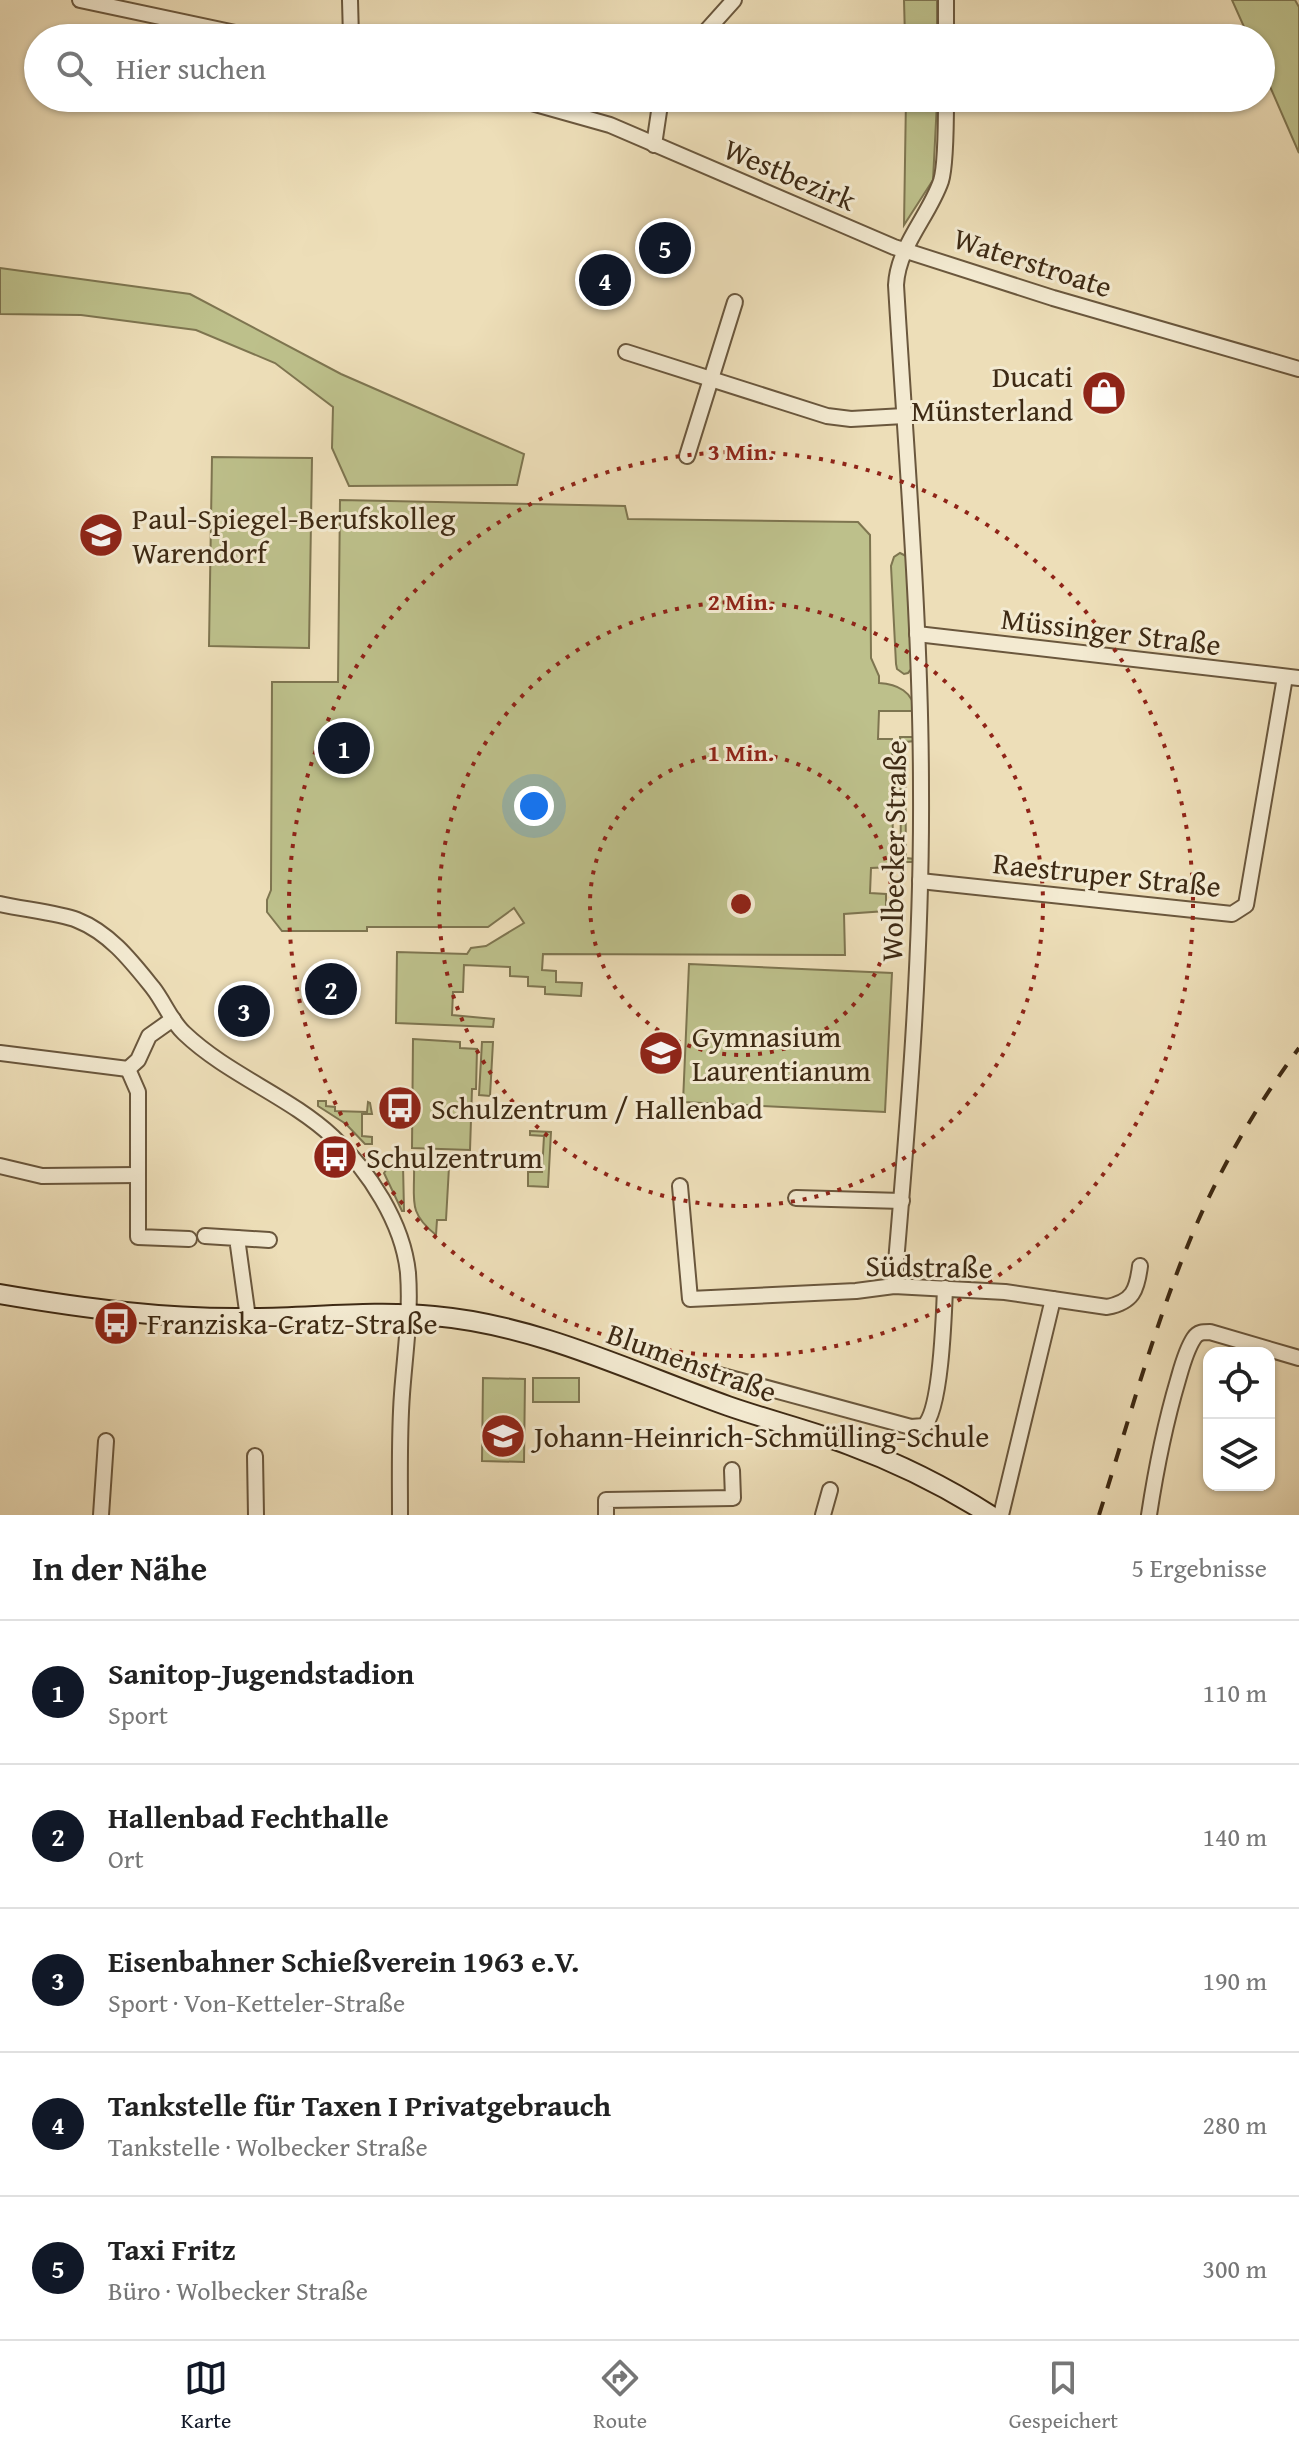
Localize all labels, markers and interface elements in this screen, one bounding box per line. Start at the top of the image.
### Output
search box [24,24,1275,112]
icon: search [52,46,96,90]
text: Hier suchen [116,46,266,90]
street label: Westbezirk [717,126,864,222]
street label: Waterstroate [948,216,1118,308]
pin: 5 [639,218,691,278]
pin: 4 [579,250,631,310]
place label: Ducati Münsterland [911,354,1073,432]
shop icon: Ducati Münsterland [1080,369,1128,417]
text: 3 Min. [708,434,774,469]
place label: Paul-Spiegel-Berufskolleg Warendorf [132,496,455,574]
school or university icon: Paul-Spiegel-Berufskolleg Warendorf [77,511,125,559]
text: 2 Min. [708,584,774,619]
street label: Müssinger Straße [999,596,1223,666]
pin: 1 [318,718,370,778]
text: 1 Min. [708,735,774,770]
street label: Wolbecker Straße [869,740,917,962]
your location [514,786,554,826]
street label: Raestruper Straße [991,840,1223,908]
centre of rings [727,890,755,918]
pin: 2 [305,959,357,1019]
pin: 3 [218,981,270,1041]
place label: Gymnasium Laurentianum [692,1014,871,1092]
school or university icon: Gymnasium Laurentianum [637,1029,685,1077]
bus stop icon: Schulzentrum / Hallenbad [376,1084,424,1132]
place label: Schulzentrum / Hallenbad [431,1086,763,1130]
bus stop icon: Schulzentrum [311,1133,359,1181]
place label: Schulzentrum [366,1135,543,1179]
street label: Südstraße [865,1243,993,1289]
bus stop icon: Franziska-Cratz-Straße [92,1299,140,1347]
place label: Franziska-Cratz-Straße [147,1301,438,1345]
street label: Blumenstraße [601,1311,783,1413]
map controls [1203,1347,1275,1491]
button: locate [1203,1347,1275,1419]
school or university icon: Johann-Heinrich-Schmülling-Schule [479,1412,527,1460]
place label: Johann-Heinrich-Schmülling-Schule [530,1414,989,1458]
button: layers [1203,1419,1275,1491]
text: In der Nähe [32,1543,207,1592]
text: 5 Ergebnisse [1132,1548,1267,1587]
text: Sanitop-Jugendstadion [108,1651,414,1695]
text: 1 [51,1673,65,1712]
text: 110 m [1202,1673,1267,1712]
text: Sport [108,1695,168,1734]
text: Hallenbad Fechthalle [108,1795,389,1839]
text: 2 [51,1817,65,1856]
text: 140 m [1202,1817,1267,1856]
text: Ort [108,1839,144,1878]
text: Eisenbahner Schießverein 1963 e.V. [108,1939,579,1983]
text: 3 [51,1961,65,2000]
text: 190 m [1202,1961,1267,2000]
text: Sport · Von-Ketteler-Straße [108,1983,405,2022]
text: Tankstelle für Taxen I Privatgebrauch [108,2083,611,2127]
text: 4 [51,2105,65,2144]
text: 280 m [1202,2105,1267,2144]
text: Tankstelle · Wolbecker Straße [108,2127,428,2166]
text: Taxi Fritz [108,2227,236,2271]
text: 5 [51,2249,65,2288]
text: 300 m [1202,2249,1267,2288]
text: Büro · Wolbecker Straße [108,2271,368,2310]
tab: Karte [181,2356,231,2436]
tab: Route [593,2356,647,2436]
tab: Gespeichert [1009,2356,1118,2436]

